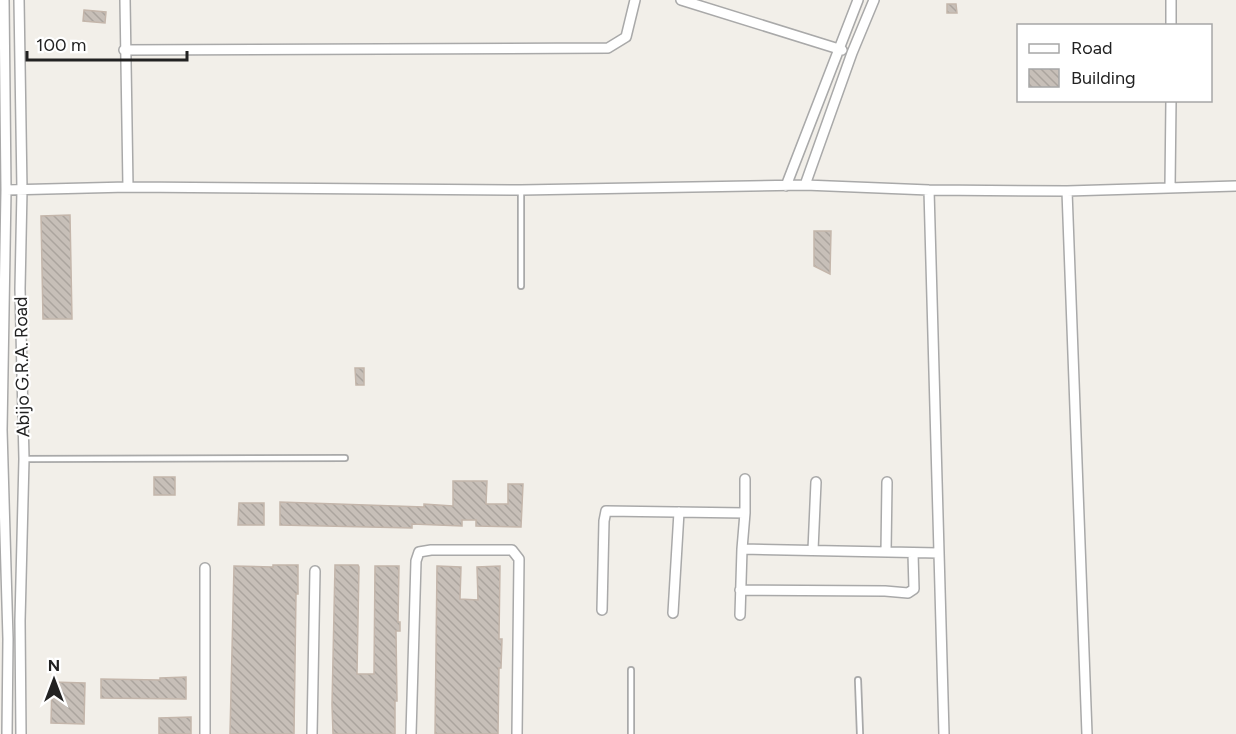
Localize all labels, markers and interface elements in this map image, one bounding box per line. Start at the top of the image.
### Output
scale bar [27,24,188,62]
legend [1017,24,1212,102]
text: 100 m [36,34,86,56]
text: Road [1071,37,1112,59]
text: Building [1071,67,1136,89]
street label: Abijo G.R.A. Road [10,296,34,438]
north arrow [24,650,84,710]
text: N [48,656,60,675]

